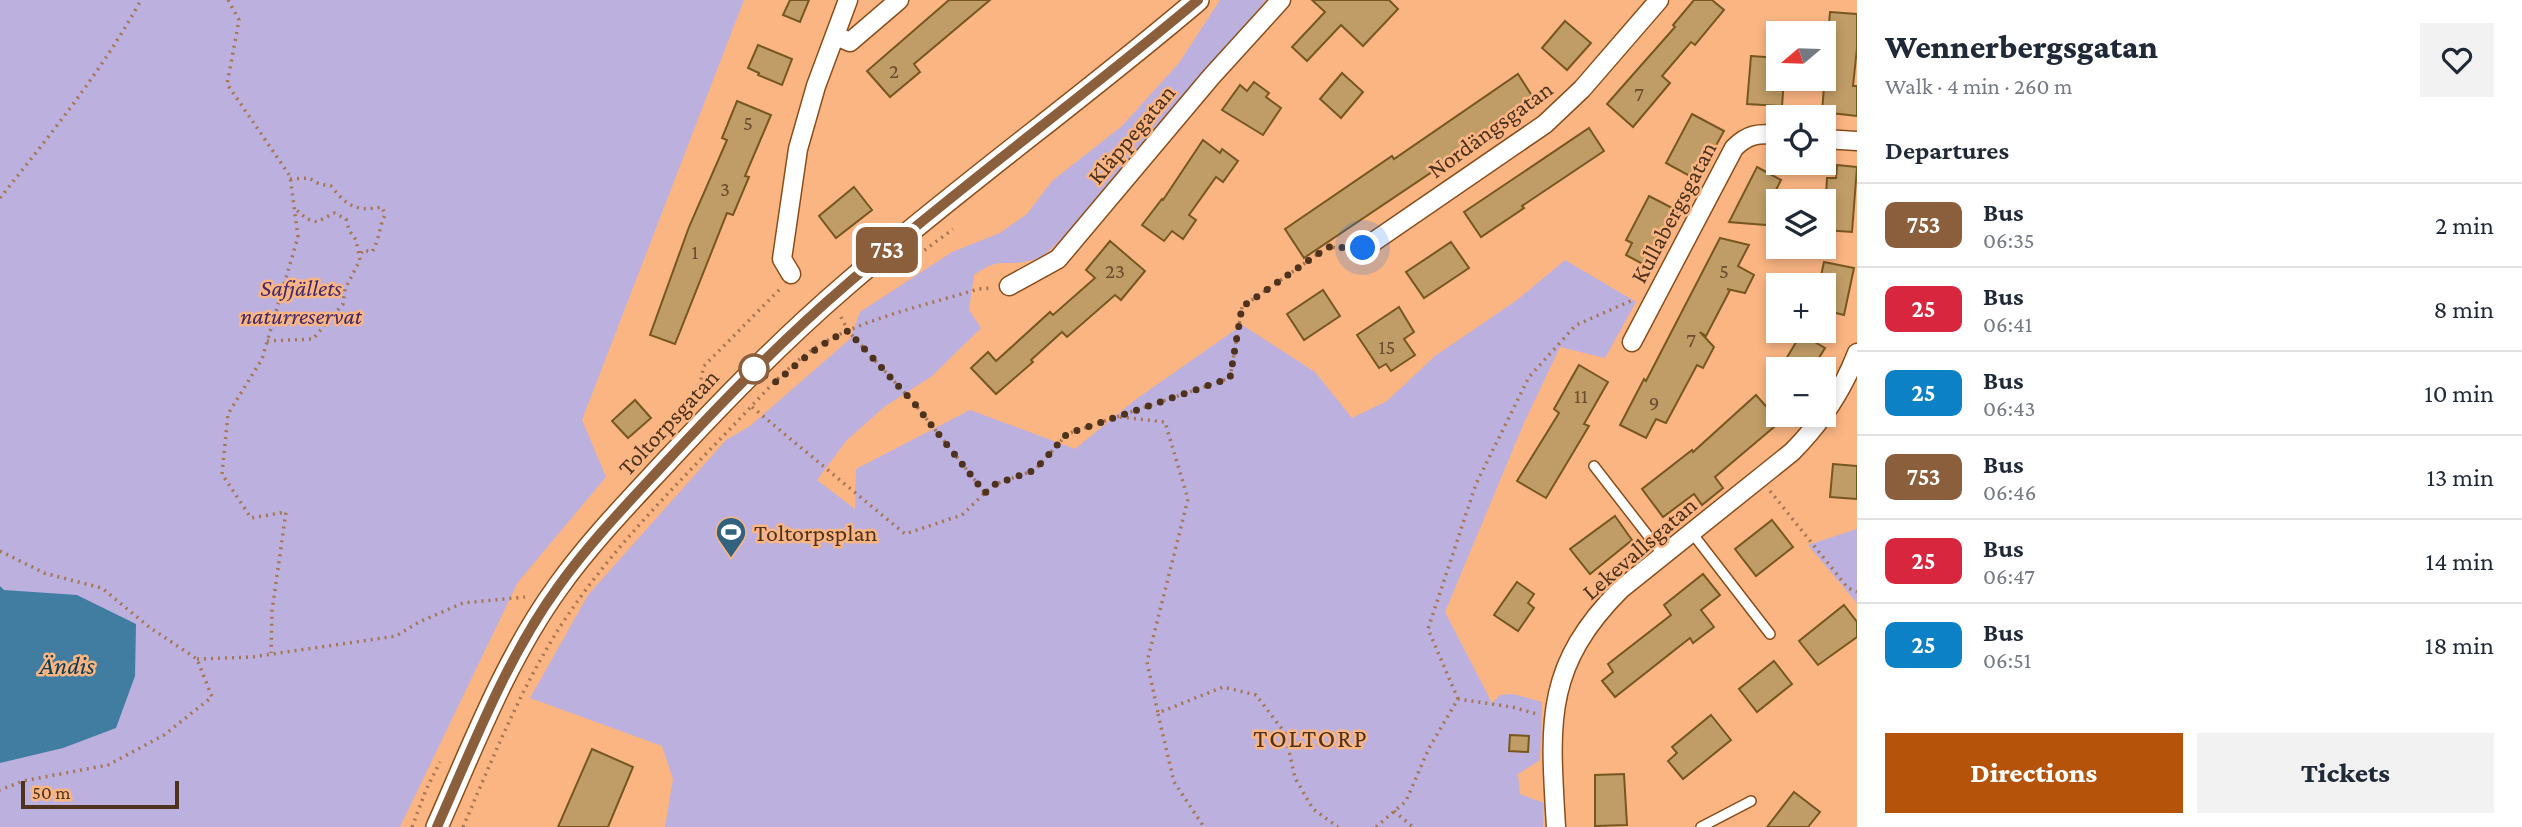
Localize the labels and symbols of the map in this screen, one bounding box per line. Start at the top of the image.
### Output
north arrow [1766,21,1836,91]
house number: 2 [889,59,899,83]
street label: Nordängsgatan [1422,75,1558,183]
street label: Kläppegatan [1082,79,1180,189]
house number: 7 [1634,82,1644,106]
house number: 5 [743,111,753,135]
street label: Kullabergsgatan [1624,137,1722,287]
house number: 3 [720,177,730,201]
line badge: 753 [847,227,927,273]
your location [1345,230,1380,265]
house number: 1 [692,240,699,264]
house number: 23 [1105,259,1125,283]
house number: 5 [1719,259,1729,283]
park label: Safjällets naturreservat [240,274,363,329]
house number: 7 [1686,328,1696,352]
house number: 15 [1379,335,1395,359]
unlabelled marker [739,354,769,384]
street label: Toltorpsgatan [612,363,724,481]
house number: 11 [1574,384,1588,408]
house number: 9 [1649,391,1659,415]
street label: Lekevallsgatan [1576,491,1702,605]
sports icon: Toltorpsplan [714,515,748,559]
place label: Toltorpsplan [754,519,878,546]
water label: Ändis [37,651,95,680]
district label: TOLTORP [1253,724,1369,753]
scale bar [21,778,178,810]

